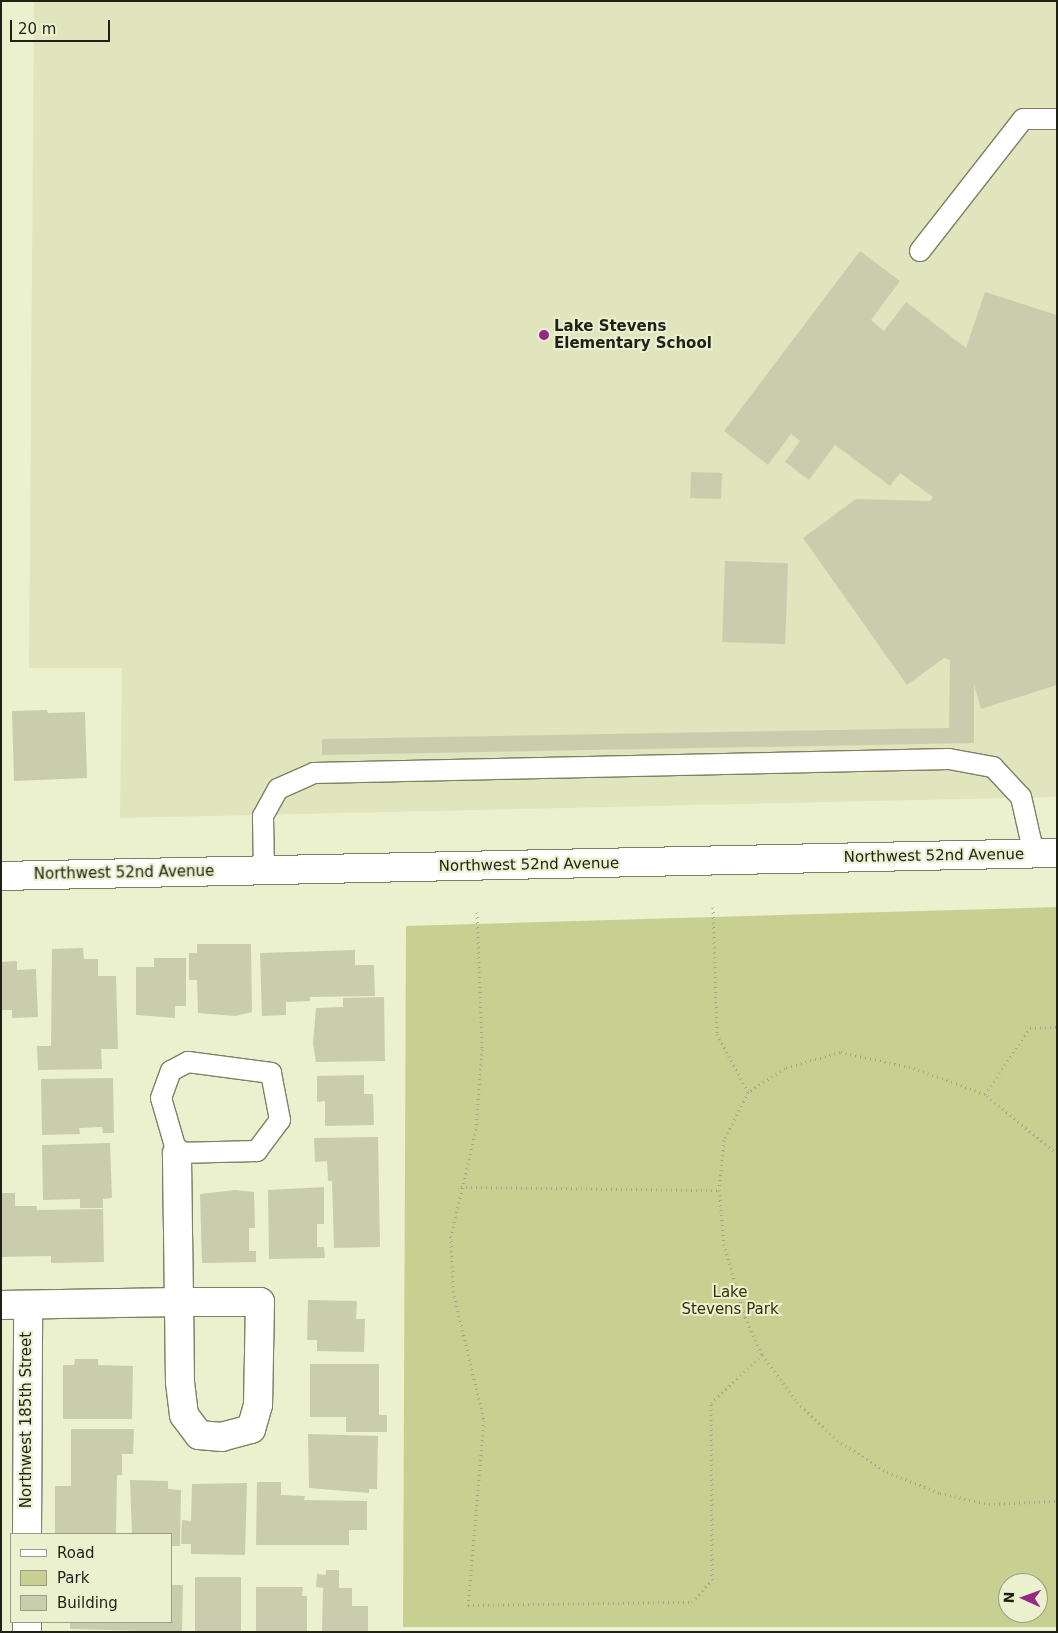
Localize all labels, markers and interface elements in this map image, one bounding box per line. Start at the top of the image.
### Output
scale bar [12,10,112,42]
text: 20 m [18,20,56,38]
place label: Lake Stevens Elementary School [554,317,712,352]
marker: Lake Stevens Elementary School [538,329,550,341]
street label: Northwest 52nd Avenue [844,845,1024,867]
street label: Northwest 52nd Avenue [439,854,619,876]
street label: Northwest 52nd Avenue [34,862,214,884]
park label: Lake Stevens Park [681,1283,779,1318]
street label: Northwest 185th Street [18,1332,36,1508]
legend [10,1533,172,1623]
text: Road [57,1544,95,1562]
text: Park [57,1569,89,1587]
north arrow [998,1573,1048,1623]
text: N [1001,1591,1017,1604]
text: Building [57,1594,118,1612]

